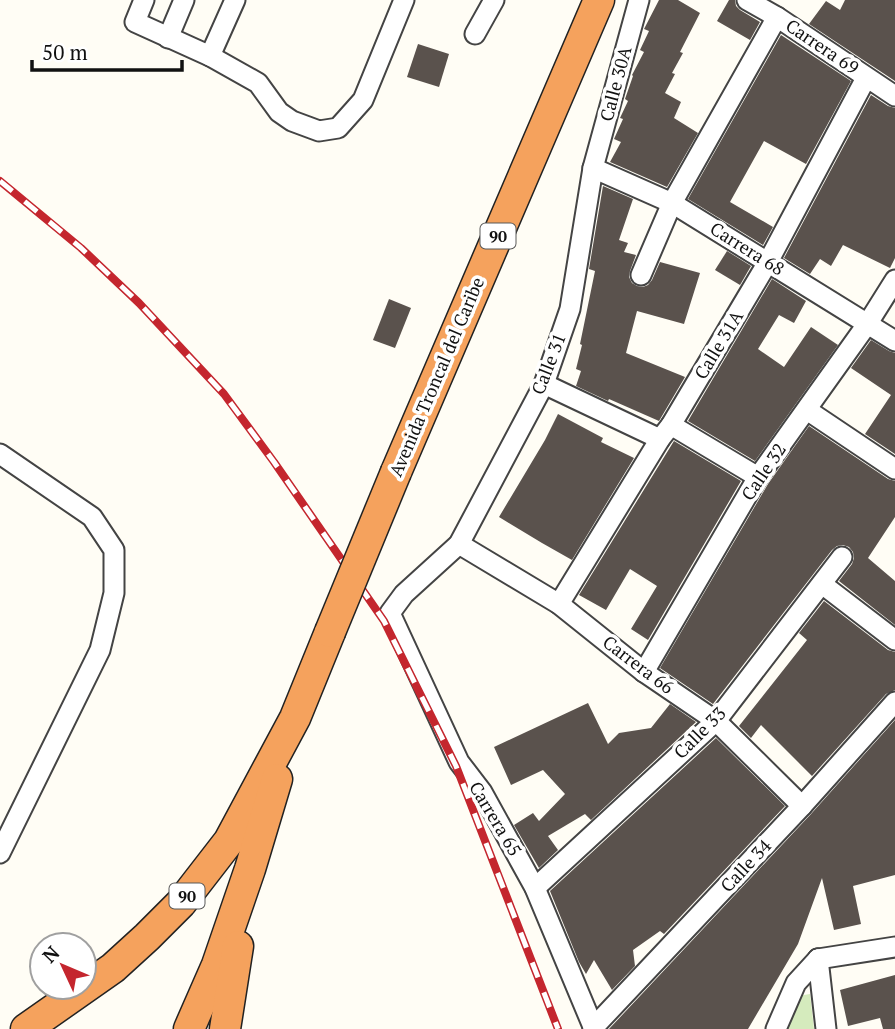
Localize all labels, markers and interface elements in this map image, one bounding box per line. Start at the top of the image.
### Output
street label: Carrera 69 [781,13,864,79]
scale bar [32,28,182,72]
text: 50 m [42,38,88,66]
street label: Calle 30A [594,43,637,124]
street label: Carrera 68 [706,216,789,280]
road number: 90 [480,224,516,248]
street label: Avenida Troncal del Caribe [383,273,489,480]
street label: Calle 31A [688,305,748,383]
street label: Calle 31 [525,329,571,398]
street label: Calle 32 [735,438,791,505]
street label: Carrera 66 [598,630,679,699]
street label: Calle 33 [668,701,730,763]
street label: Carrera 65 [464,777,528,860]
street label: Calle 34 [715,833,776,897]
road number: 90 [170,884,204,908]
north arrow [28,931,98,1001]
text: N [36,940,65,968]

